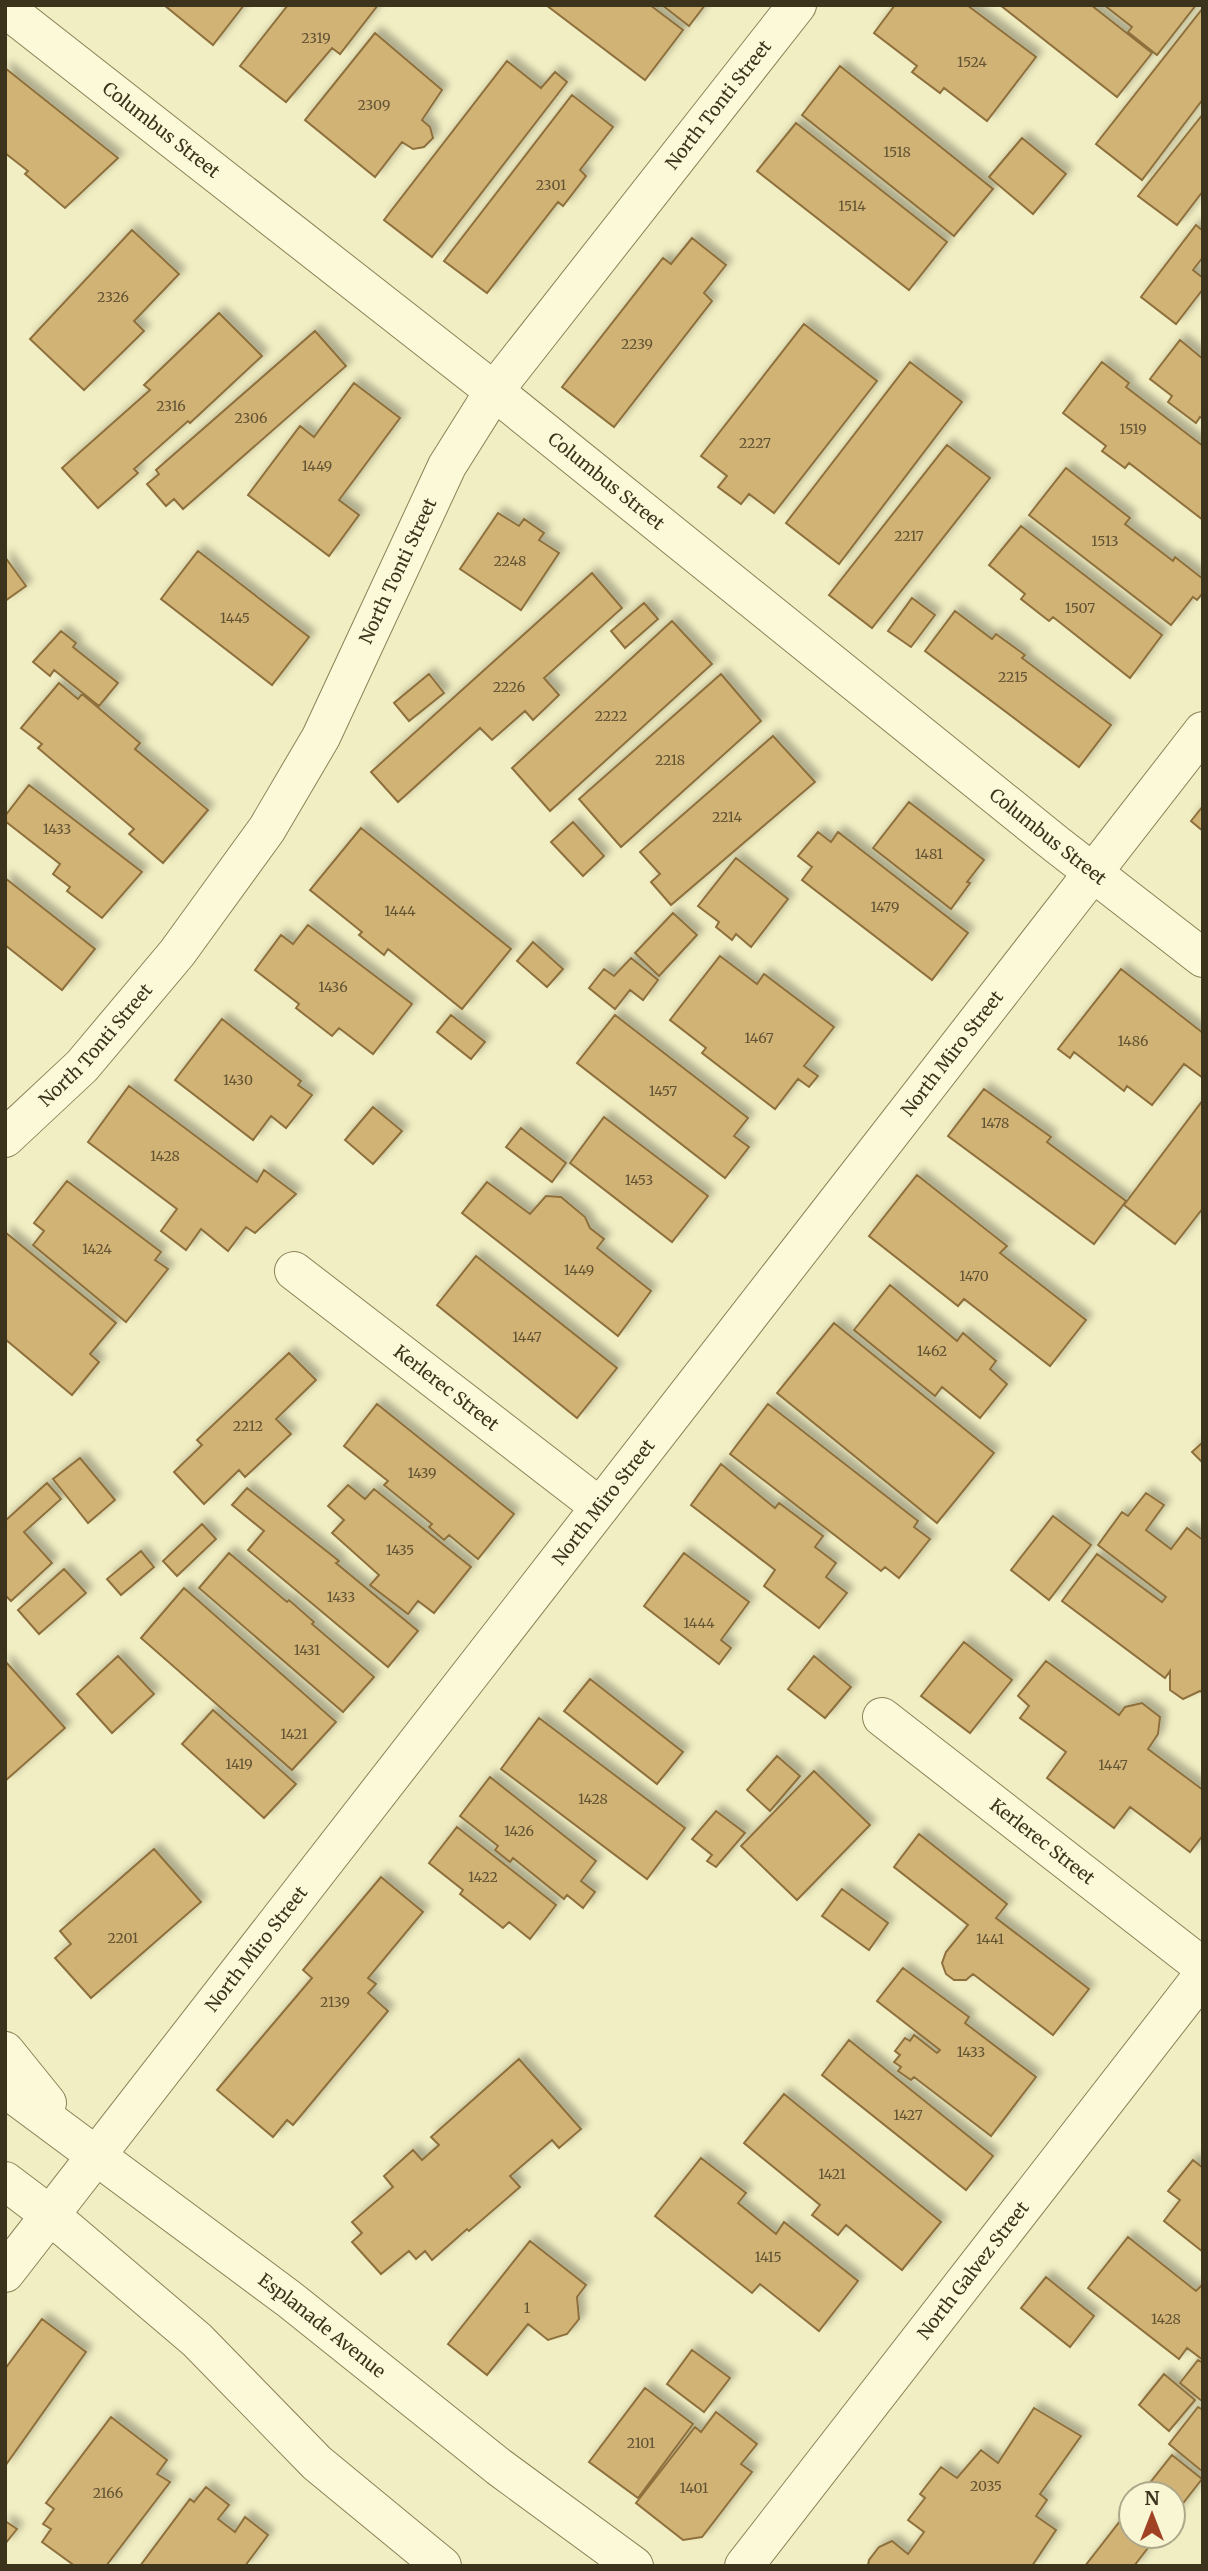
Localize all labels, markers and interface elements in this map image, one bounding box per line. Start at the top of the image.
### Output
house number: 2319 [301,29,331,47]
street label: North Tonti Street [660,35,776,174]
house number: 1524 [957,53,987,71]
street label: Columbus Street [98,77,225,183]
house number: 2309 [357,96,391,114]
house number: 1518 [883,143,911,161]
house number: 2301 [536,176,566,194]
house number: 1514 [838,197,866,215]
house number: 2326 [97,288,129,306]
house number: 2239 [621,335,653,353]
house number: 2316 [156,397,186,415]
house number: 2306 [234,409,268,427]
house number: 1519 [1119,420,1147,438]
street label: Columbus Street [543,427,669,535]
house number: 2227 [739,434,771,452]
house number: 1449 [302,457,332,475]
street label: North Tonti Street [354,494,442,647]
house number: 2217 [894,527,924,545]
house number: 1513 [1091,532,1119,550]
house number: 2248 [494,552,526,570]
house number: 1507 [1065,599,1095,617]
house number: 1445 [220,609,250,627]
house number: 2215 [998,668,1028,686]
house number: 2226 [493,678,525,696]
house number: 2222 [595,707,627,725]
house number: 2218 [655,751,685,769]
street label: Columbus Street [985,783,1111,890]
house number: 2214 [712,808,742,826]
house number: 1433 [43,820,71,838]
house number: 1481 [915,845,943,863]
house number: 1479 [870,898,900,916]
house number: 1444 [384,902,416,920]
house number: 1436 [318,978,348,996]
street label: North Tonti Street [34,979,157,1111]
street label: North Miro Street [896,986,1008,1121]
house number: 1467 [744,1029,774,1047]
house number: 1486 [1118,1032,1148,1050]
house number: 1430 [223,1071,253,1089]
house number: 1457 [649,1082,677,1100]
house number: 1478 [981,1114,1009,1132]
house number: 1428 [150,1147,180,1165]
house number: 1453 [625,1171,653,1189]
house number: 1424 [82,1240,112,1258]
house number: 1449 [564,1261,594,1279]
house number: 1470 [959,1267,989,1285]
house number: 1447 [512,1328,542,1346]
street label: Kerlerec Street [389,1340,504,1436]
house number: 1462 [917,1342,947,1360]
house number: 2212 [233,1417,263,1435]
street label: North Miro Street [547,1434,659,1569]
house number: 1439 [407,1464,437,1482]
house number: 1435 [386,1541,414,1559]
house number: 1433 [327,1588,355,1606]
house number: 1444 [683,1614,715,1632]
house number: 1431 [294,1641,320,1659]
house number: 1421 [280,1725,308,1743]
house number: 1419 [225,1755,253,1773]
house number: 1447 [1098,1756,1128,1774]
house number: 1428 [578,1790,608,1808]
street label: Kerlerec Street [985,1793,1100,1889]
house number: 1426 [504,1822,534,1840]
house number: 1422 [468,1868,498,1886]
street label: North Miro Street [200,1881,312,2016]
house number: 2201 [108,1929,138,1947]
house number: 1441 [976,1930,1004,1948]
house number: 2139 [320,1993,350,2011]
house number: 1433 [957,2043,985,2061]
house number: 1427 [893,2106,923,2124]
house number: 1421 [818,2165,846,2183]
street label: North Galvez Street [912,2197,1034,2344]
house number: 1415 [754,2248,782,2266]
street label: Esplanade Avenue [254,2268,390,2383]
house number: 1 [524,2299,530,2317]
house number: 1428 [1151,2310,1181,2328]
house number: 2101 [627,2434,655,2452]
house number: 2035 [970,2477,1002,2495]
house number: 1401 [680,2479,708,2497]
north arrow [1117,2480,1187,2550]
house number: 2166 [93,2484,123,2502]
text: N [1144,2486,1160,2510]

